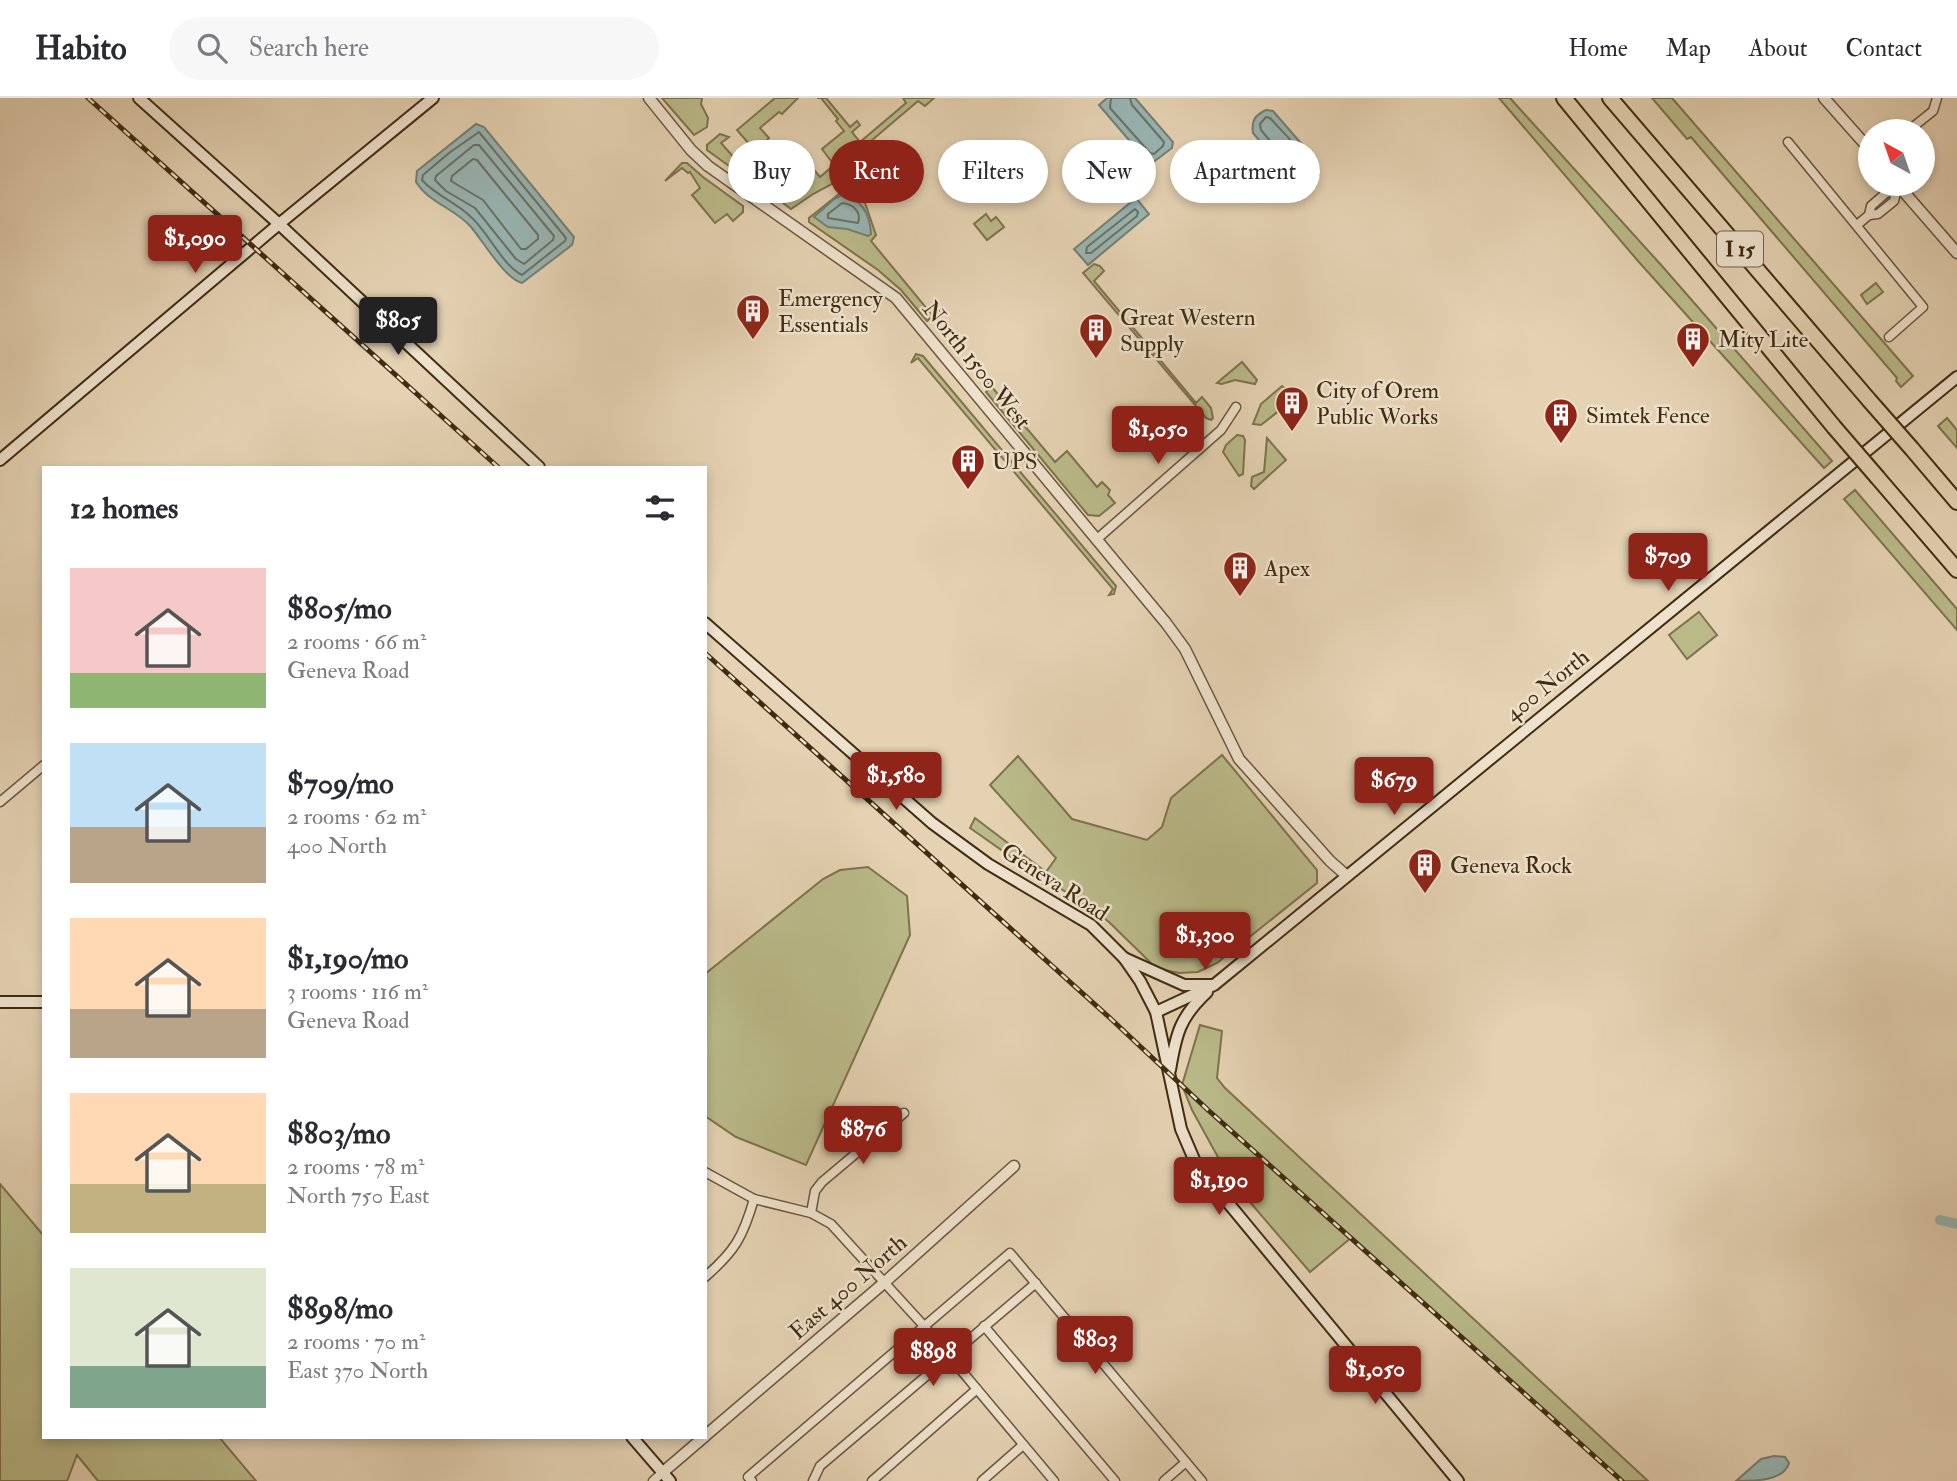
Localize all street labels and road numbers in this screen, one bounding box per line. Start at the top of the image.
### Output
road number: I 15 [1717,232,1763,266]
street label: North 1500 West [916,295,1038,435]
street label: 400 North [1499,642,1595,728]
street label: Geneva Road [996,836,1114,928]
street label: East 400 North [783,1228,913,1346]

